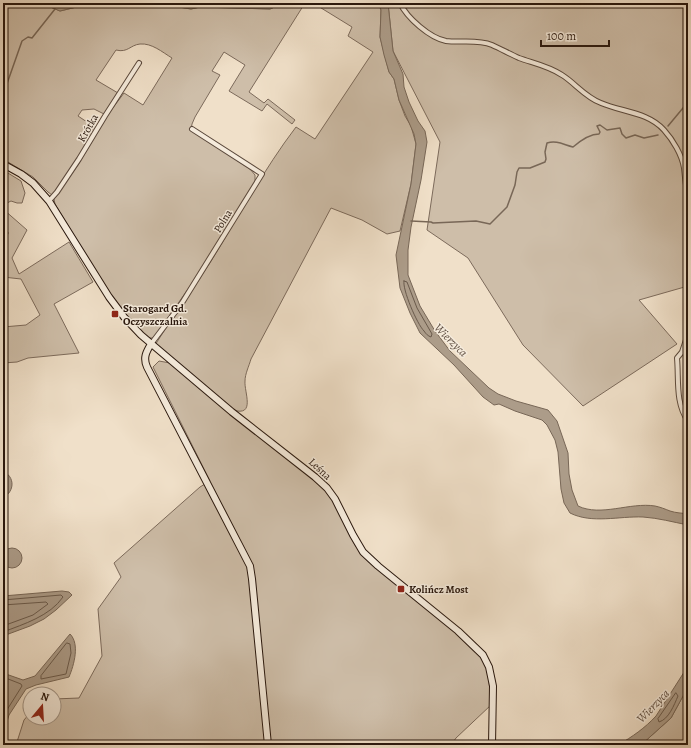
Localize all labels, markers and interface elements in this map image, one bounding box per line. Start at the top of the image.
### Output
scale bar [541,22,609,48]
text: 100 m [547,28,576,44]
street label: Krótka [74,110,103,145]
street label: Polna [210,206,236,236]
place label: Starogard Gd. Oczyszczalnia [123,301,188,329]
marker: Starogard Gd. Oczyszczalnia [110,309,120,319]
water label: Wierzyca [431,320,472,361]
street label: Leśna [305,455,335,484]
place label: Kolińcz Most [409,582,469,597]
marker: Kolińcz Most [396,584,406,594]
water label: Wierzyca [633,685,673,726]
north arrow [22,686,62,726]
text: N [39,689,51,705]

